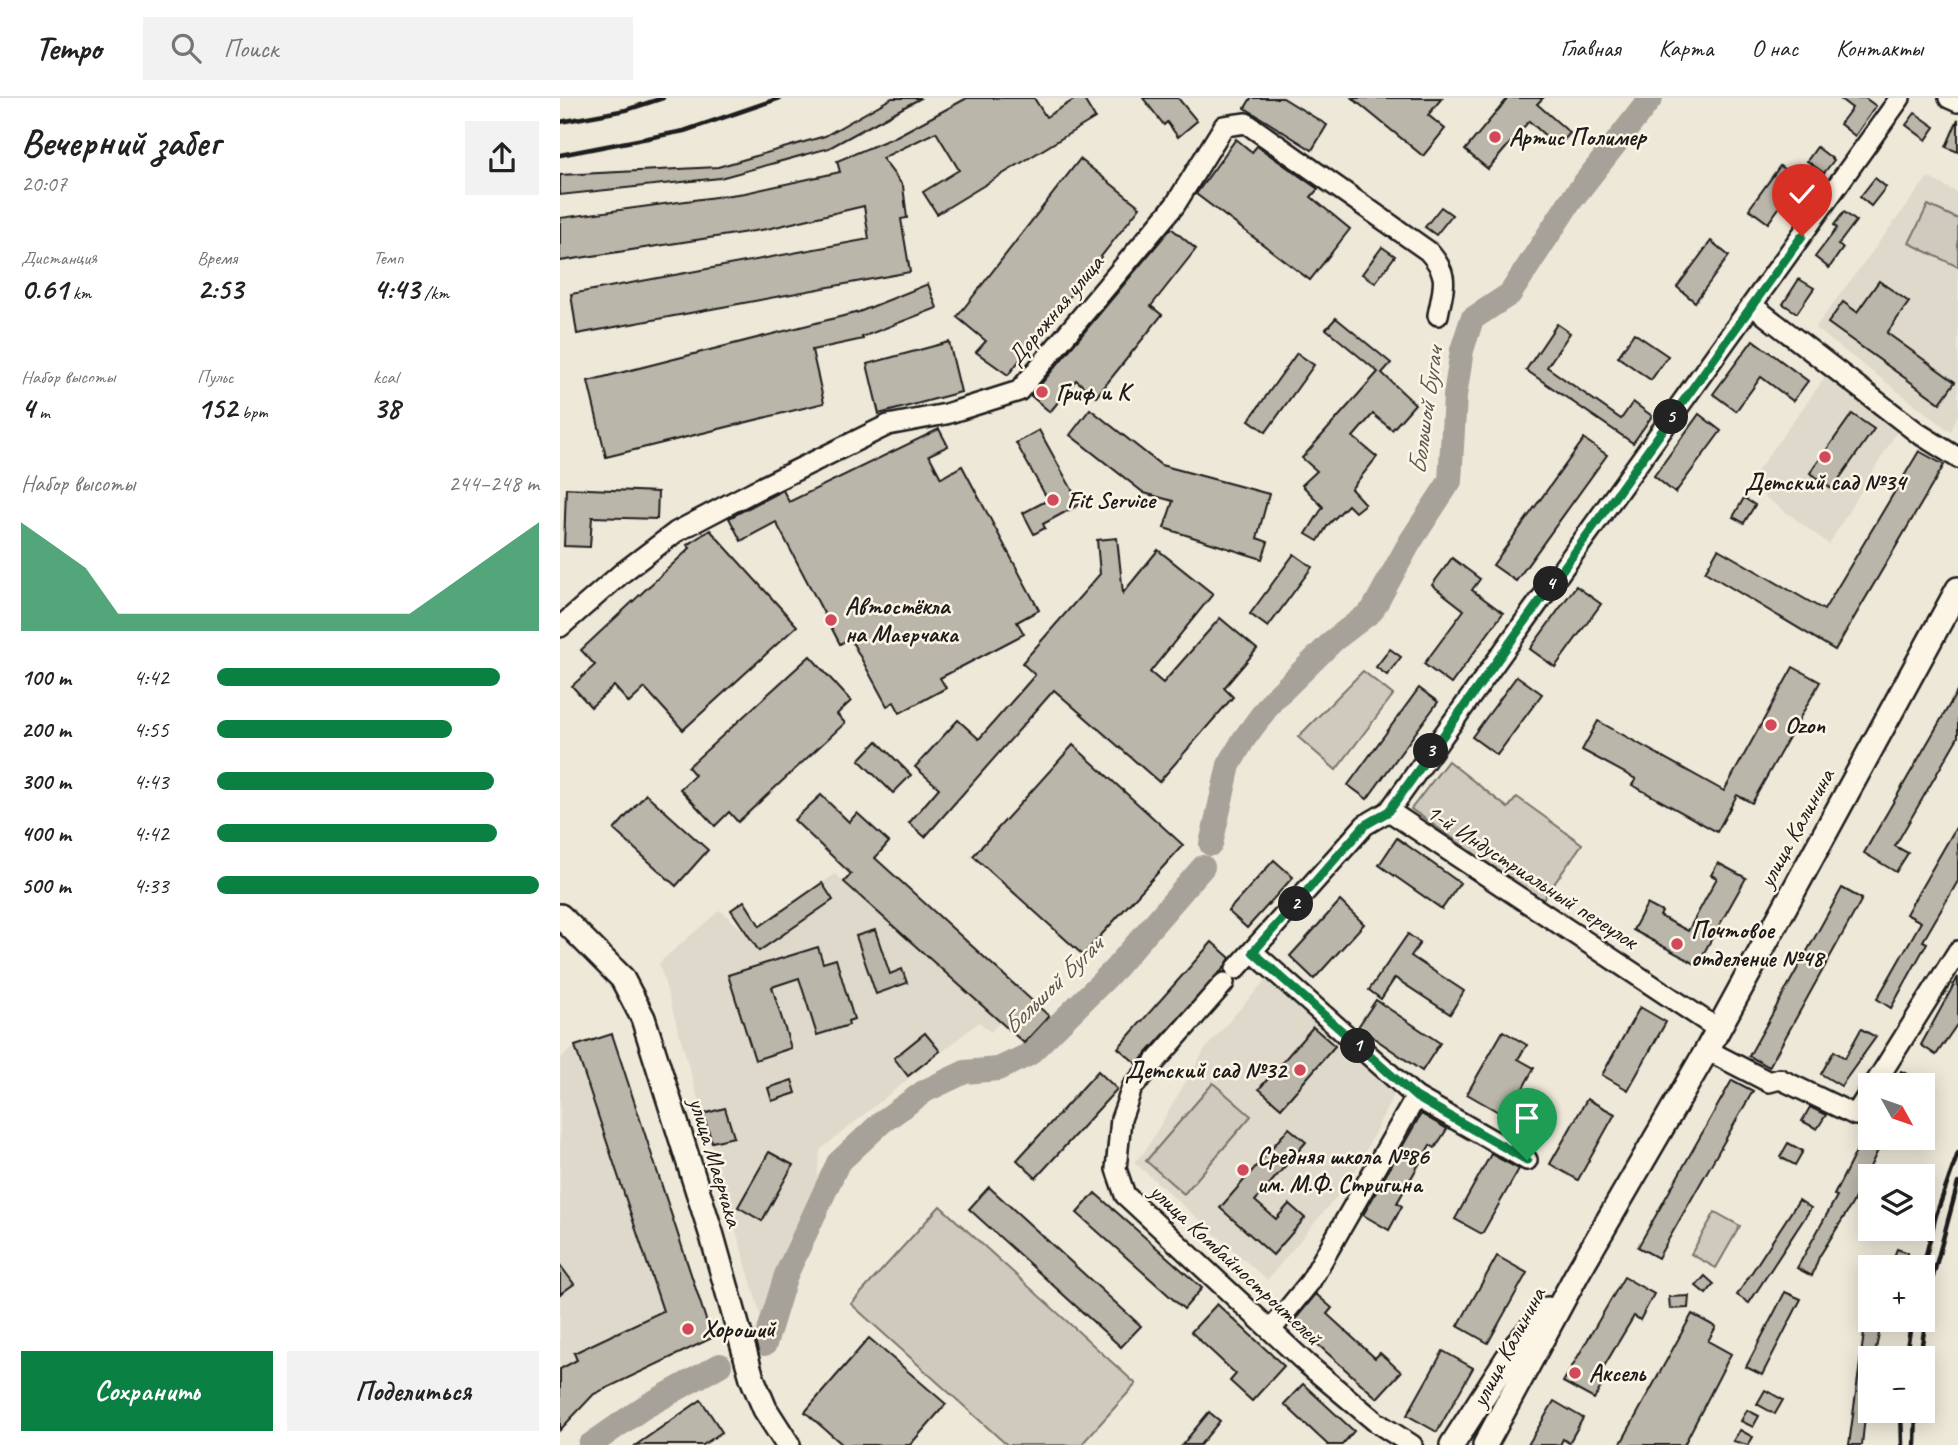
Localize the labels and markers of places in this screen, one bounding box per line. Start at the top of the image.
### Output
place label: Артис Полимер [1509,122,1648,152]
marker: Артис Полимер [1487,129,1503,145]
pin [1772,164,1832,236]
place label: Гриф и К [1056,377,1134,407]
marker: Гриф и К [1034,384,1050,400]
pin: 5 [1654,400,1688,434]
marker: Детский сад №34 [1817,449,1833,465]
place label: Детский сад №34 [1744,467,1909,497]
place label: Fit Service [1067,485,1157,515]
marker: Fit Service [1045,492,1061,508]
pin: 4 [1534,566,1569,602]
place label: Автостёкла на Маерчака [845,591,960,649]
marker: Автостёкла на Маерчака [823,612,839,628]
place label: Ozon [1785,710,1826,740]
marker: Ozon [1763,717,1779,733]
pin: 3 [1414,734,1448,768]
pin: 2 [1278,886,1314,922]
place label: Почтовое отделение №48 [1691,915,1826,973]
marker: Почтовое отделение №48 [1669,936,1685,952]
pin: 1 [1340,1028,1376,1063]
place label: Детский сад №32 [1125,1055,1288,1085]
marker: Детский сад №32 [1292,1062,1308,1078]
pin [1497,1088,1557,1160]
place label: Средняя школа №86 им. М.Ф. Стригина [1257,1141,1430,1199]
marker: Средняя школа №86 им. М.Ф. Стригина [1235,1162,1251,1178]
place label: Хороший [702,1314,777,1344]
marker: Хороший [680,1321,696,1337]
place label: Аксель [1589,1358,1647,1388]
marker: Аксель [1567,1365,1583,1381]

